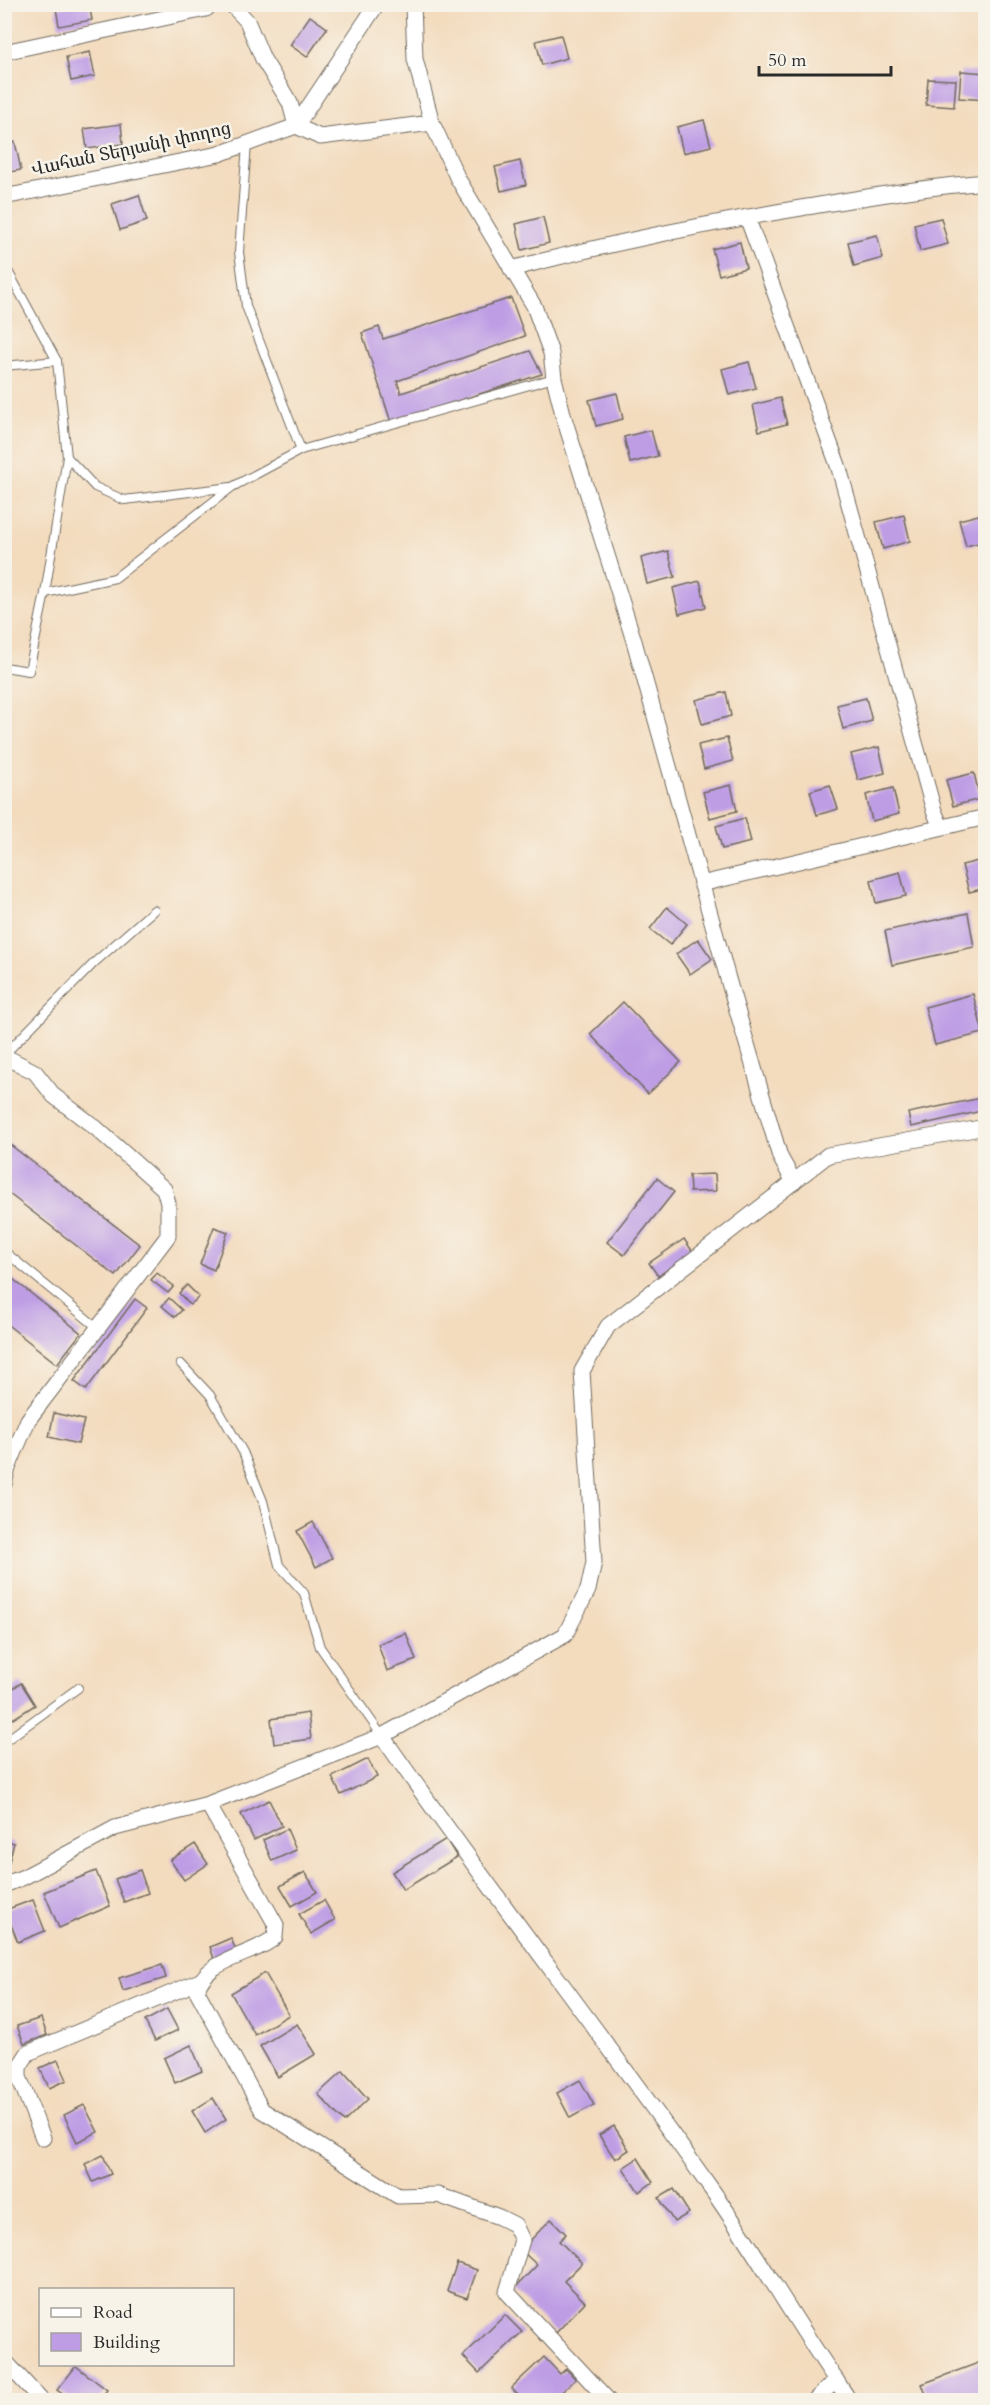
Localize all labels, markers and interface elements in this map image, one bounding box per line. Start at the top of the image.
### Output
scale bar [759,39,891,77]
text: 50 m [768,48,807,73]
street label: Վահան Տերյանի փողոց [29,116,233,182]
legend [39,2288,234,2366]
text: Road [93,2300,133,2325]
text: Building [93,2330,161,2355]

